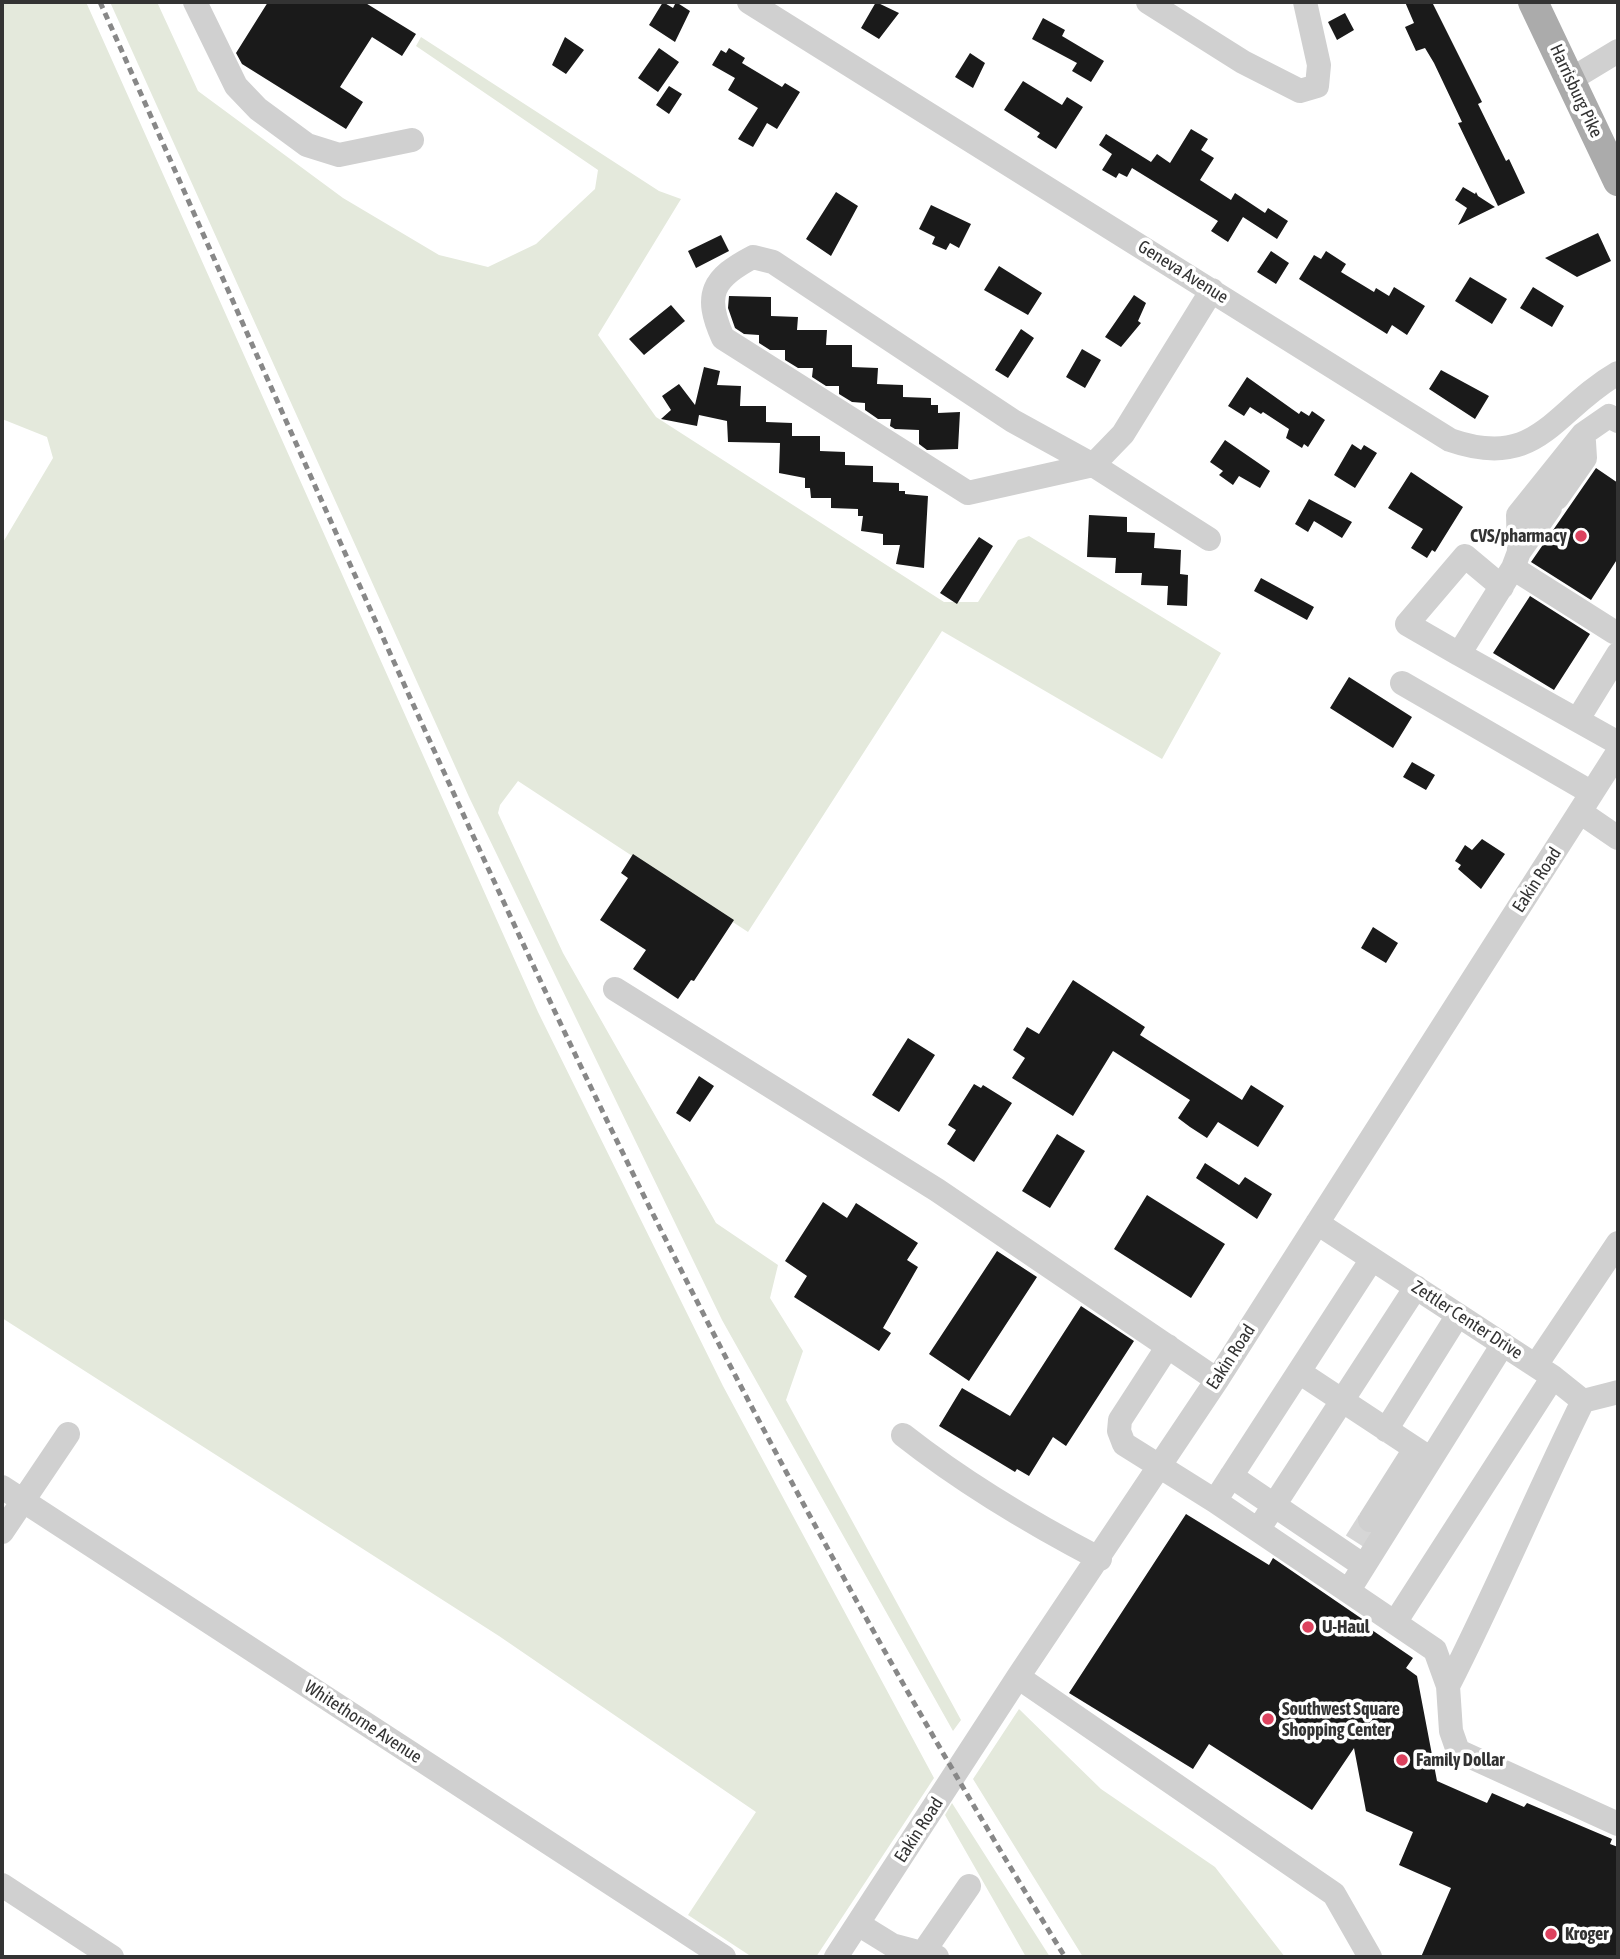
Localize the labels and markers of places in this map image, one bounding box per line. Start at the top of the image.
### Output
place label: CVS/pharmacy [1470,525,1567,547]
marker: CVS/pharmacy [1573,528,1589,544]
place label: U-Haul [1322,1616,1369,1638]
marker: U-Haul [1300,1619,1316,1635]
place label: Southwest Square Shopping Center [1282,1698,1400,1740]
marker: Southwest Square Shopping Center [1260,1711,1276,1727]
place label: Family Dollar [1416,1749,1505,1771]
marker: Family Dollar [1394,1752,1410,1768]
place label: Kroger [1565,1923,1608,1945]
marker: Kroger [1543,1926,1559,1942]

